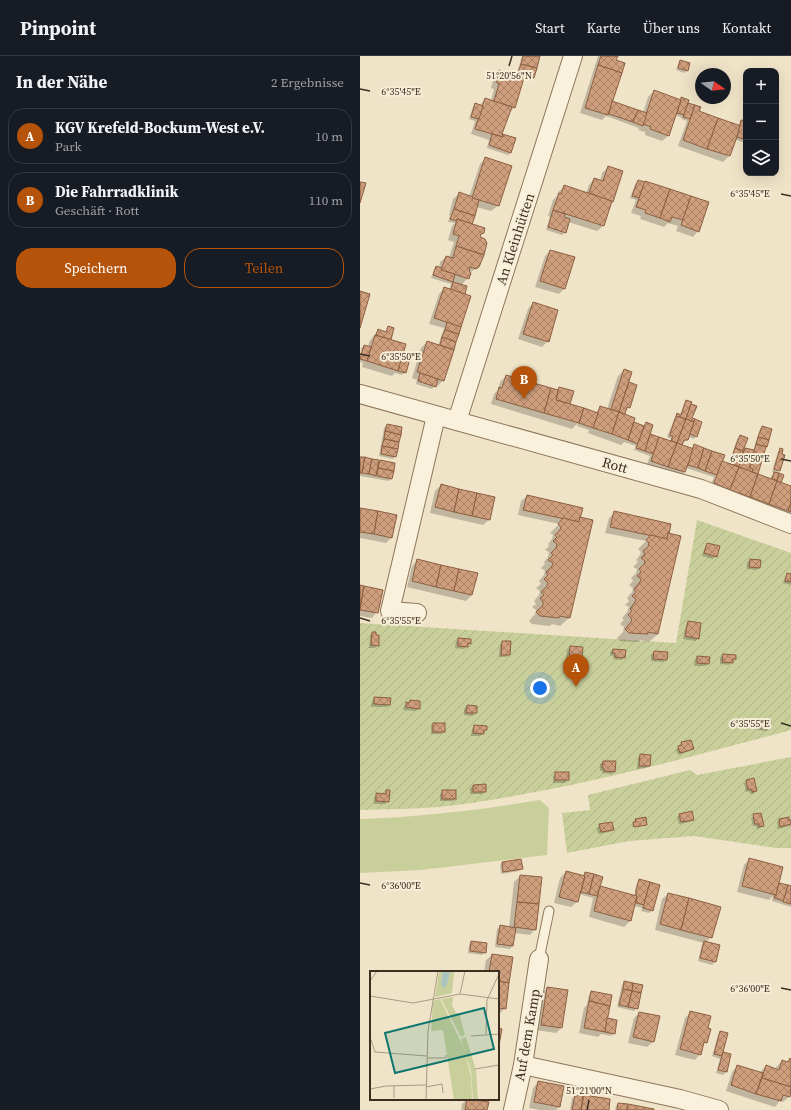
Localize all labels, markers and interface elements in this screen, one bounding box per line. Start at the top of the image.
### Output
text: Pinpoint [20,15,96,41]
text: Start [535,18,565,38]
text: Karte [587,18,621,38]
text: Über uns [643,18,700,38]
text: Kontakt [722,18,771,38]
north arrow [695,68,731,104]
map controls [743,68,779,176]
button: + [743,68,779,104]
text: 51°20'56"N [486,69,532,82]
text: In der Nähe [16,70,107,94]
text: 2 Ergebnisse [271,74,344,91]
text: 6°35'45"E [381,85,421,98]
button: − [743,104,779,140]
text: KGV Krefeld-Bockum-West e.V. [55,117,265,138]
text: A [26,128,34,145]
text: 10 m [315,128,343,145]
text: Park [55,138,82,155]
button: layers [743,140,779,176]
text: Die Fahrradklinik [55,181,178,202]
text: 6°35'45"E [730,187,770,200]
street label: An Kleinhütten [491,190,539,288]
text: B [26,192,34,209]
text: 110 m [309,192,343,209]
text: Geschäft · Rott [55,202,139,219]
button: Speichern [16,248,176,288]
button: Teilen [184,248,344,288]
text: 6°35'50"E [381,350,421,363]
pin: B [511,366,537,399]
street label: Rott [600,452,631,478]
text: 6°35'50"E [730,452,770,465]
text: 6°35'55"E [381,614,421,627]
pin: A [563,654,589,687]
your location [530,678,550,698]
text: 6°35'55"E [730,717,770,730]
text: 6°36'00"E [381,879,421,892]
inset map [370,971,499,1100]
text: 6°36'00"E [730,982,770,995]
street label: Auf dem Kamp [509,987,545,1083]
text: 51°21'00"N [566,1084,612,1097]

